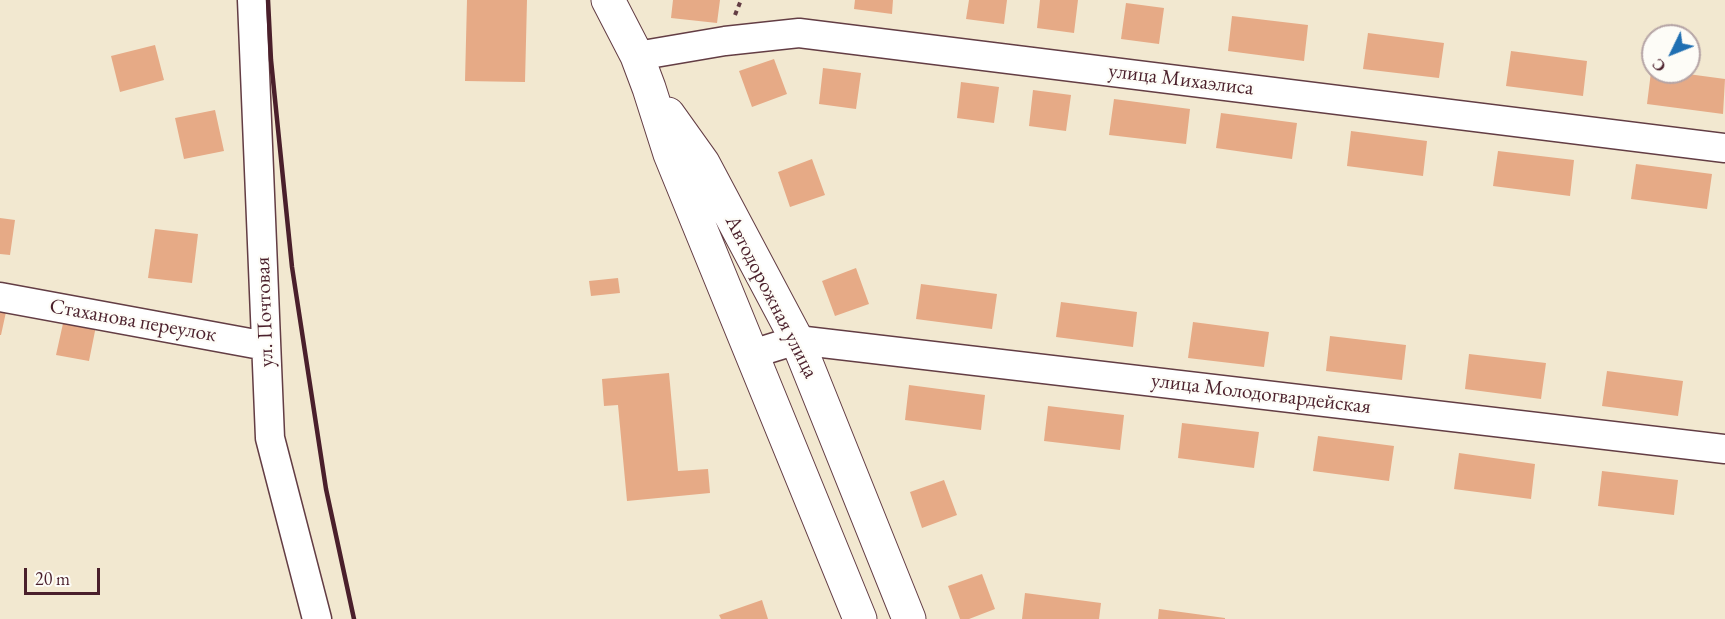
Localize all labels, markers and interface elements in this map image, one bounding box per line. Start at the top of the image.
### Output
north arrow [1641,24,1701,84]
text: С [1647,54,1670,77]
street label: улица Михаэлиса [1107,59,1255,101]
street label: Автодорожная улица [719,211,823,383]
street label: ул. Почтовая [250,256,280,368]
street label: Стаханова переулок [48,294,218,348]
street label: улица Молодогвардейская [1150,368,1372,420]
scale bar [27,556,104,594]
text: 20 m [35,567,70,590]

